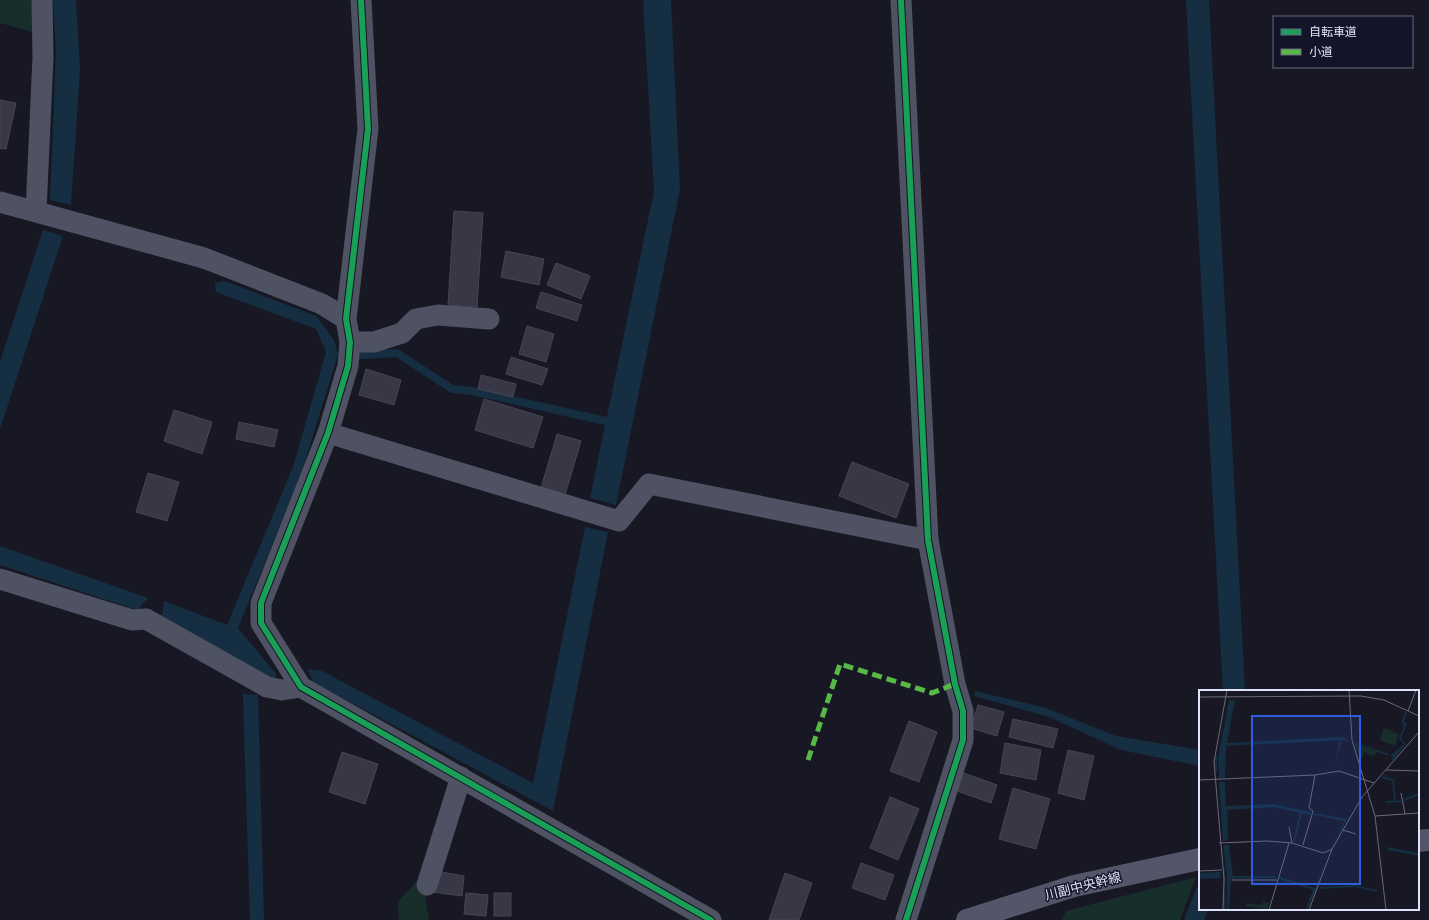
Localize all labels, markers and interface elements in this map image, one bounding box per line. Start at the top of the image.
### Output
legend [1273,16,1413,68]
text: 自転車道 [1309,24,1357,40]
text: 小道 [1309,44,1333,60]
inset map [1199,690,1419,910]
street label: 川副中央幹線 [1043,868,1123,904]

